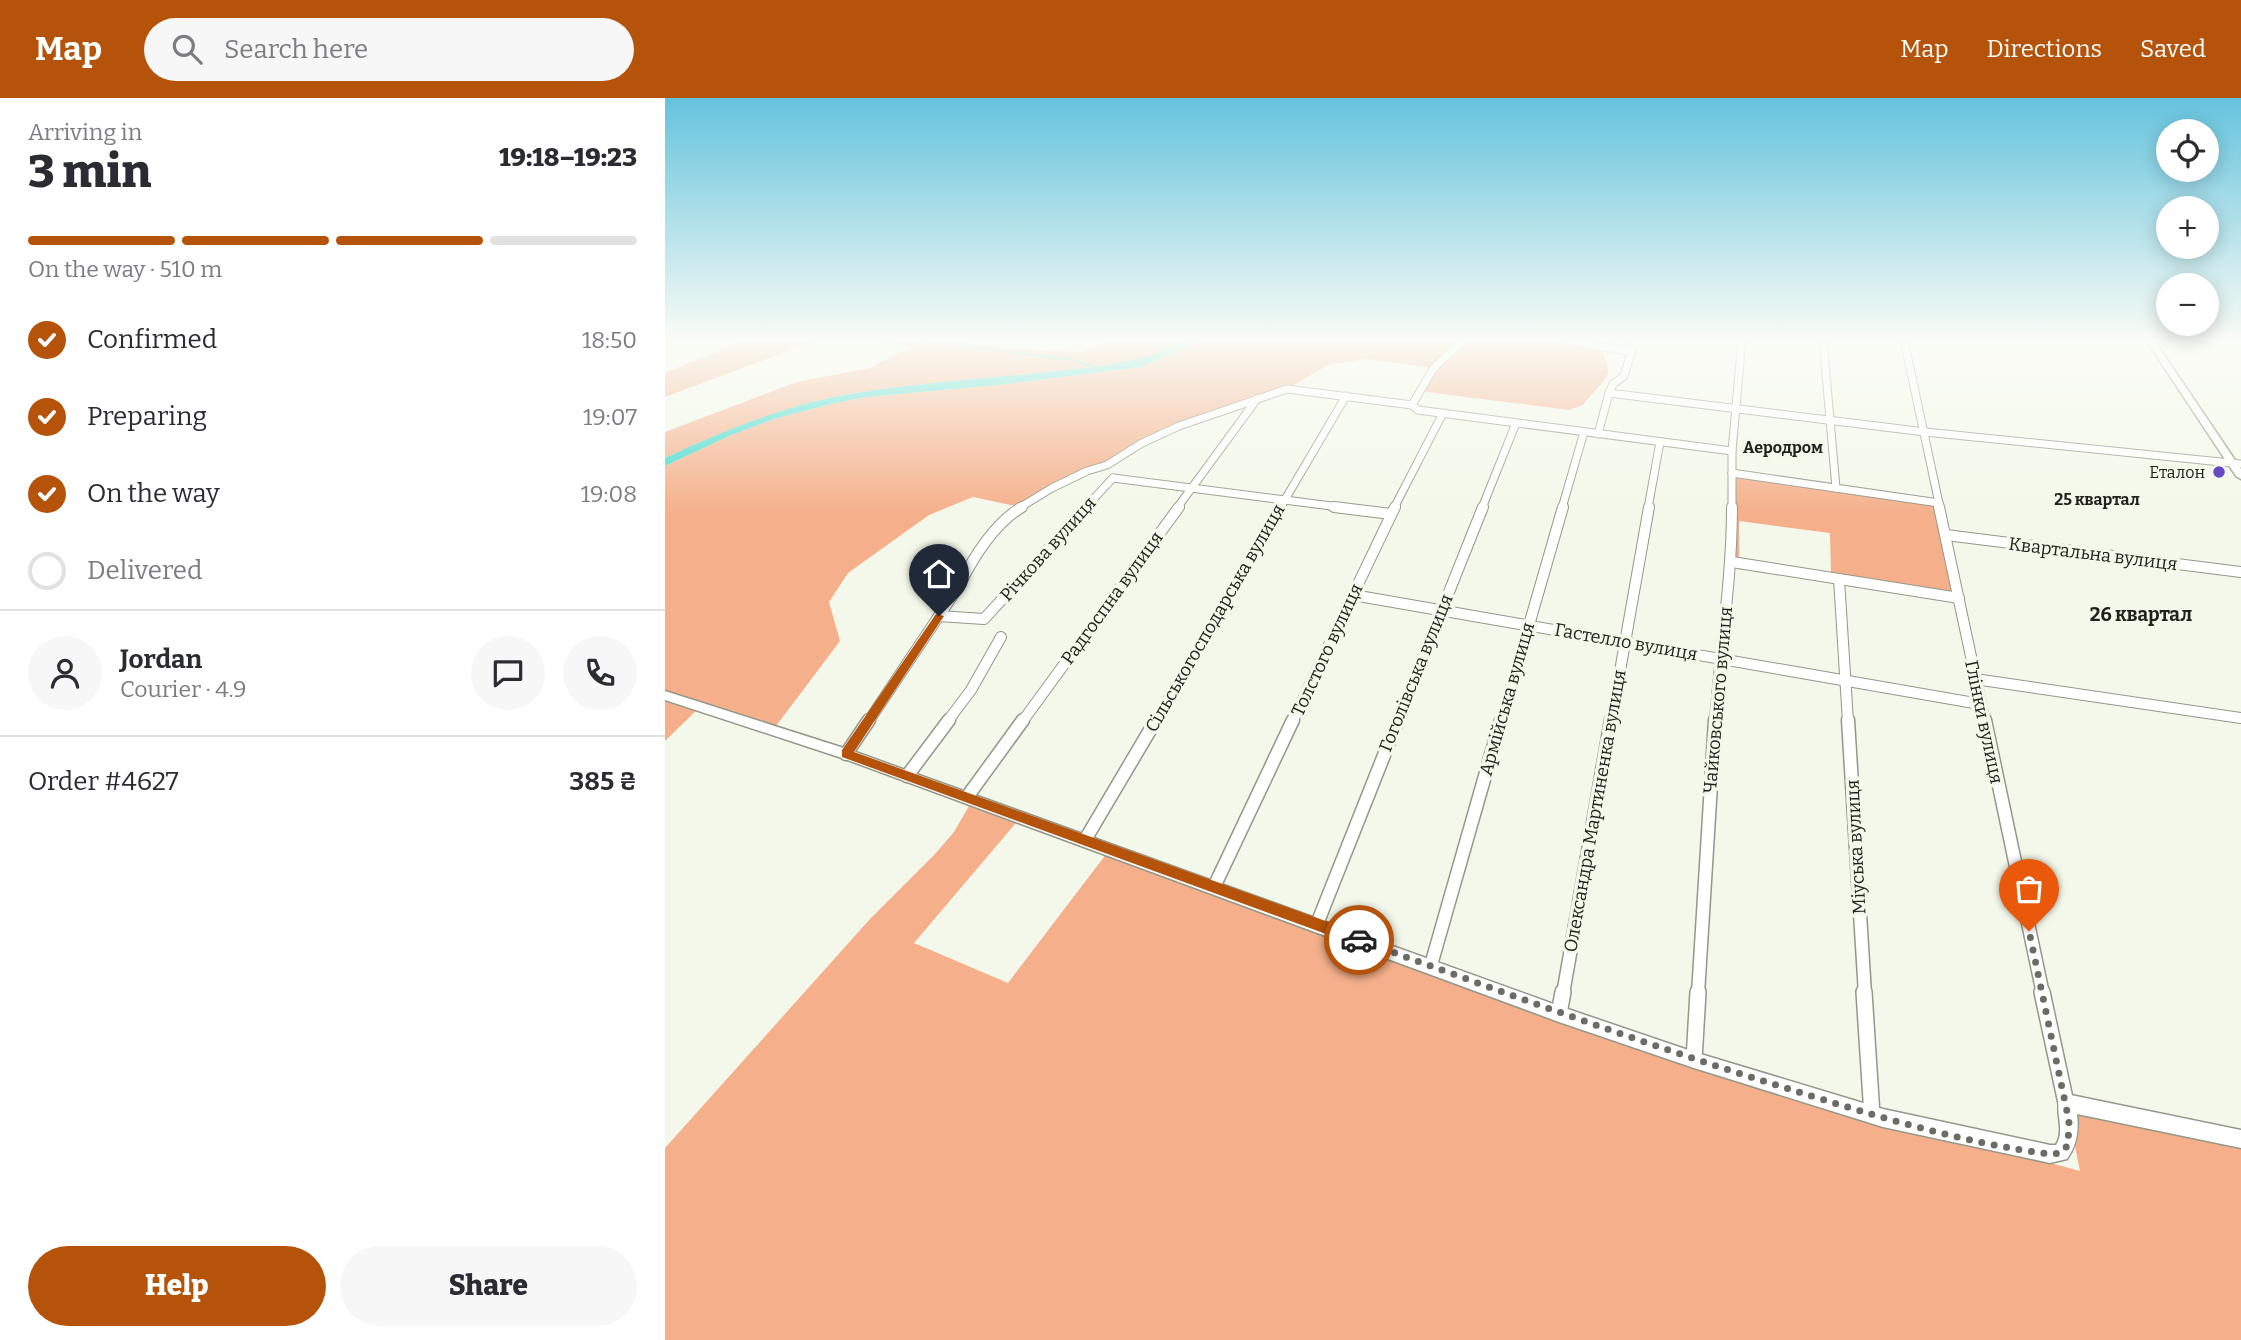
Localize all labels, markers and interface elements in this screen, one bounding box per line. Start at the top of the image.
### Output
search box [144,18,634,81]
text: Map [35,29,102,69]
icon: search [168,30,206,68]
text: Search here [224,34,368,65]
text: Map [1900,35,1949,63]
text: Directions [1987,35,2102,63]
text: Saved [2140,35,2206,63]
text: Arriving in [28,118,142,146]
map controls [2156,119,2219,336]
button: locate [2156,119,2219,182]
text: 19:18–19:23 [499,142,637,173]
text: 3 min [28,144,151,199]
button: + [2156,196,2219,259]
text: On the way · 510 m [28,255,222,283]
button: − [2156,273,2219,336]
icon: check [28,321,66,359]
text: Confirmed [87,324,217,355]
text: 18:50 [582,326,637,354]
icon: check [28,398,66,436]
text: Preparing [87,401,207,432]
text: 19:07 [583,403,637,431]
district label: Аеродром [1743,438,1823,457]
place label: Еталон [2149,463,2205,482]
marker: Еталон [2211,464,2227,480]
icon: check [28,475,66,513]
text: On the way [87,478,220,509]
text: 19:08 [581,480,637,508]
district label: 25 квартал [2054,490,2140,509]
street label: Річкова вулиця [995,492,1101,606]
street label: Сільськогосподарська вулиця [1141,500,1289,736]
street label: Радгоспна вулиця [1056,527,1168,669]
street label: Квартальна вулиця [2007,533,2179,575]
pin [909,544,969,616]
text: Delivered [87,555,202,586]
icon: home [920,555,958,593]
street label: Толстого вулиця [1287,580,1367,720]
street label: Гоголівська вулиця [1374,591,1458,755]
district label: 26 квартал [2090,603,2192,626]
street label: Чайковського вулиця [1699,605,1737,794]
street label: Гастелло вулиця [1553,619,1699,665]
street label: Армійська вулиця [1475,620,1539,778]
button: person [28,636,102,710]
button: chat [471,636,545,710]
button: phone [563,636,637,710]
text: Jordan [120,644,202,675]
street label: Глінки вулиця [1960,658,2008,786]
street label: Олександра Мартиненка вулиця [1559,668,1631,954]
text: Courier · 4.9 [120,675,247,703]
text: Order #4627 [28,766,179,797]
text: 385 ₴ [569,766,637,797]
street label: Міуська вулиця [1841,779,1871,915]
pin [1999,859,2059,931]
icon: bag [2010,870,2048,908]
courier [1324,905,1394,975]
icon: car [1340,921,1378,959]
button: Help [28,1246,326,1326]
button: Share [340,1246,637,1326]

